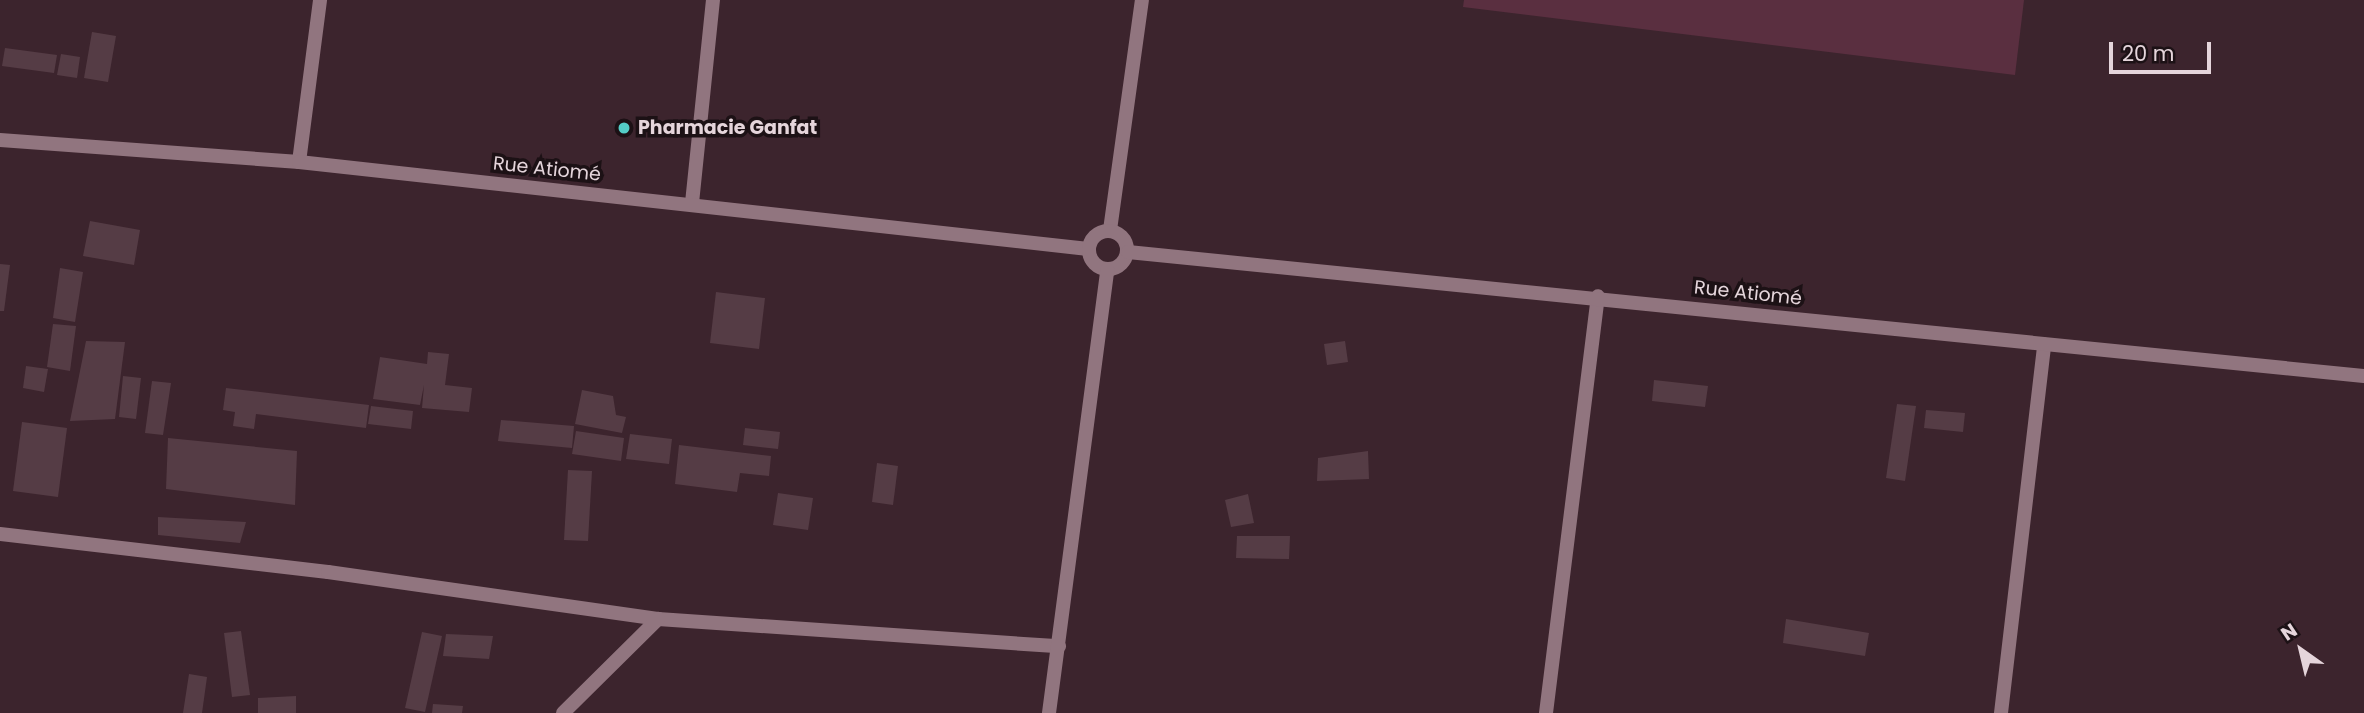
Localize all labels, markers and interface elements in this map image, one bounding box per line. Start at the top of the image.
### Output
scale bar [2112,28,2214,72]
text: 20 m [2122,39,2175,68]
place label: Pharmacie Ganfat [638,117,817,139]
marker: Pharmacie Ganfat [616,120,632,136]
street label: Rue Atiomé [492,152,602,186]
street label: Rue Atiomé [1693,276,1803,310]
north arrow [2266,615,2336,685]
text: N [2275,617,2302,647]

